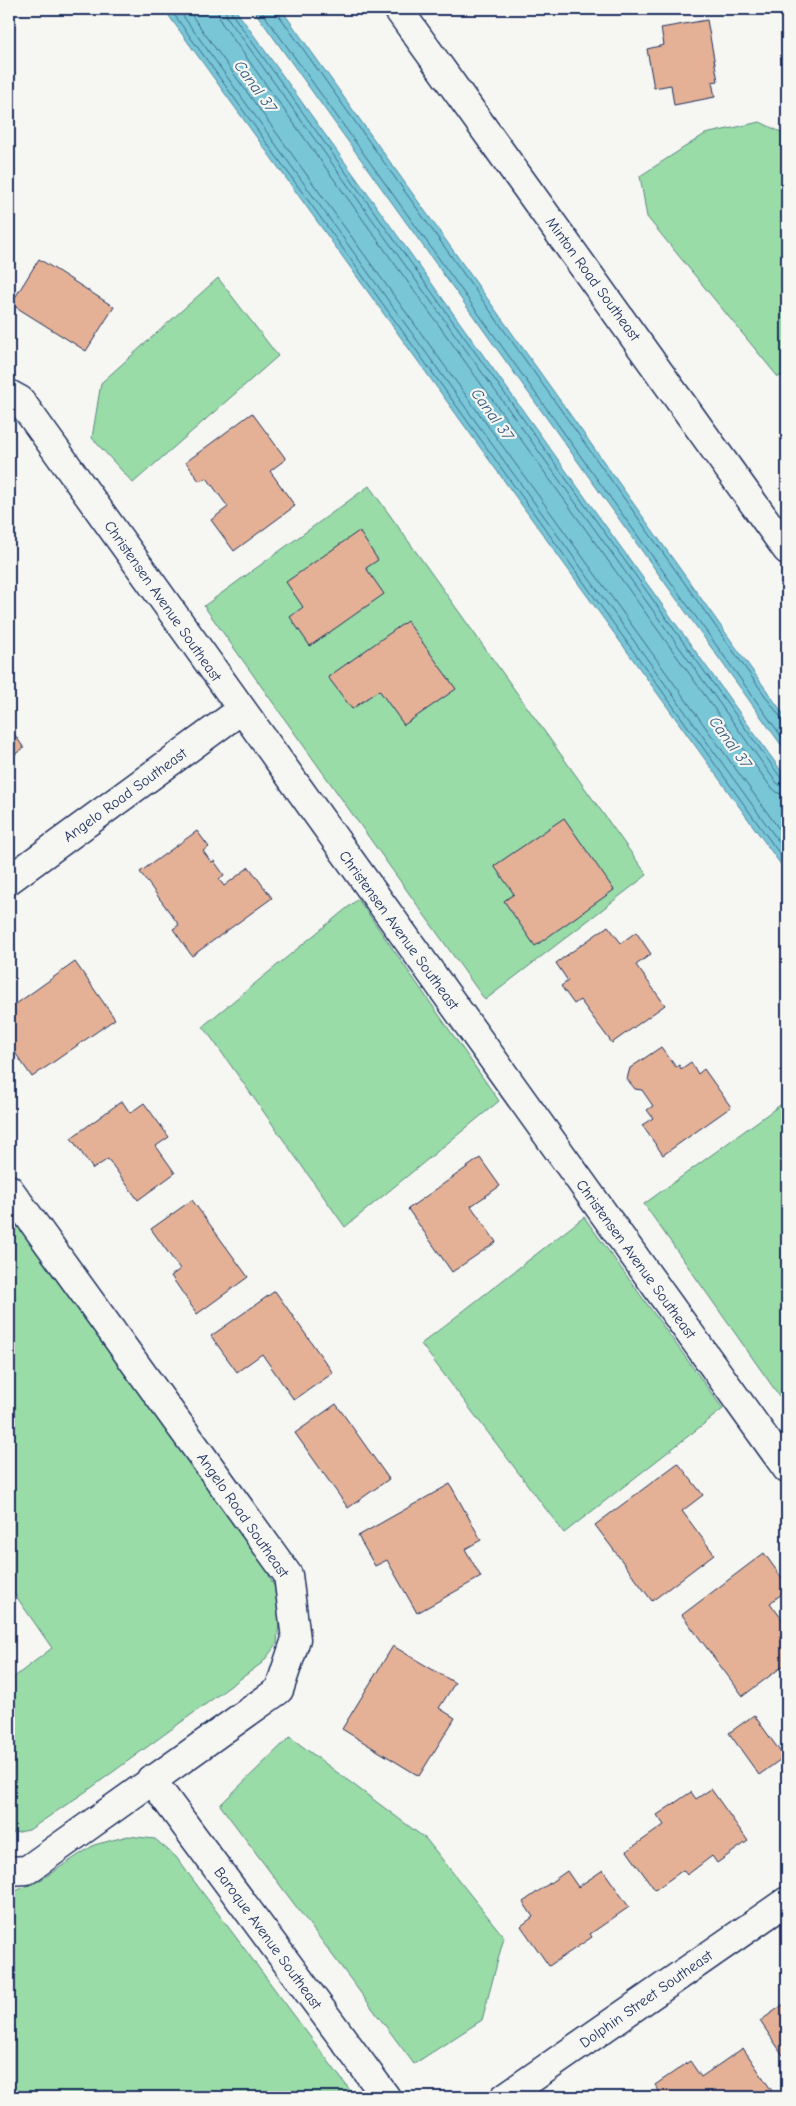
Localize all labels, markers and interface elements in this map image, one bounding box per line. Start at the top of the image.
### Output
water label: Canal 37 [230,57,281,117]
street label: Minton Road Southeast [542,214,644,345]
water label: Canal 37 [467,385,518,445]
street label: Christensen Avenue Southeast [101,517,226,685]
water label: Canal 37 [705,713,756,773]
street label: Angelo Road Southeast [60,744,191,846]
street label: Christensen Avenue Southeast [335,847,463,1014]
street label: Christensen Avenue Southeast [572,1176,700,1343]
street label: Angelo Road Southeast [193,1449,293,1581]
street label: Baroque Avenue Southeast [210,1863,326,2013]
street label: Dolphin Street Southeast [576,1946,716,2052]

